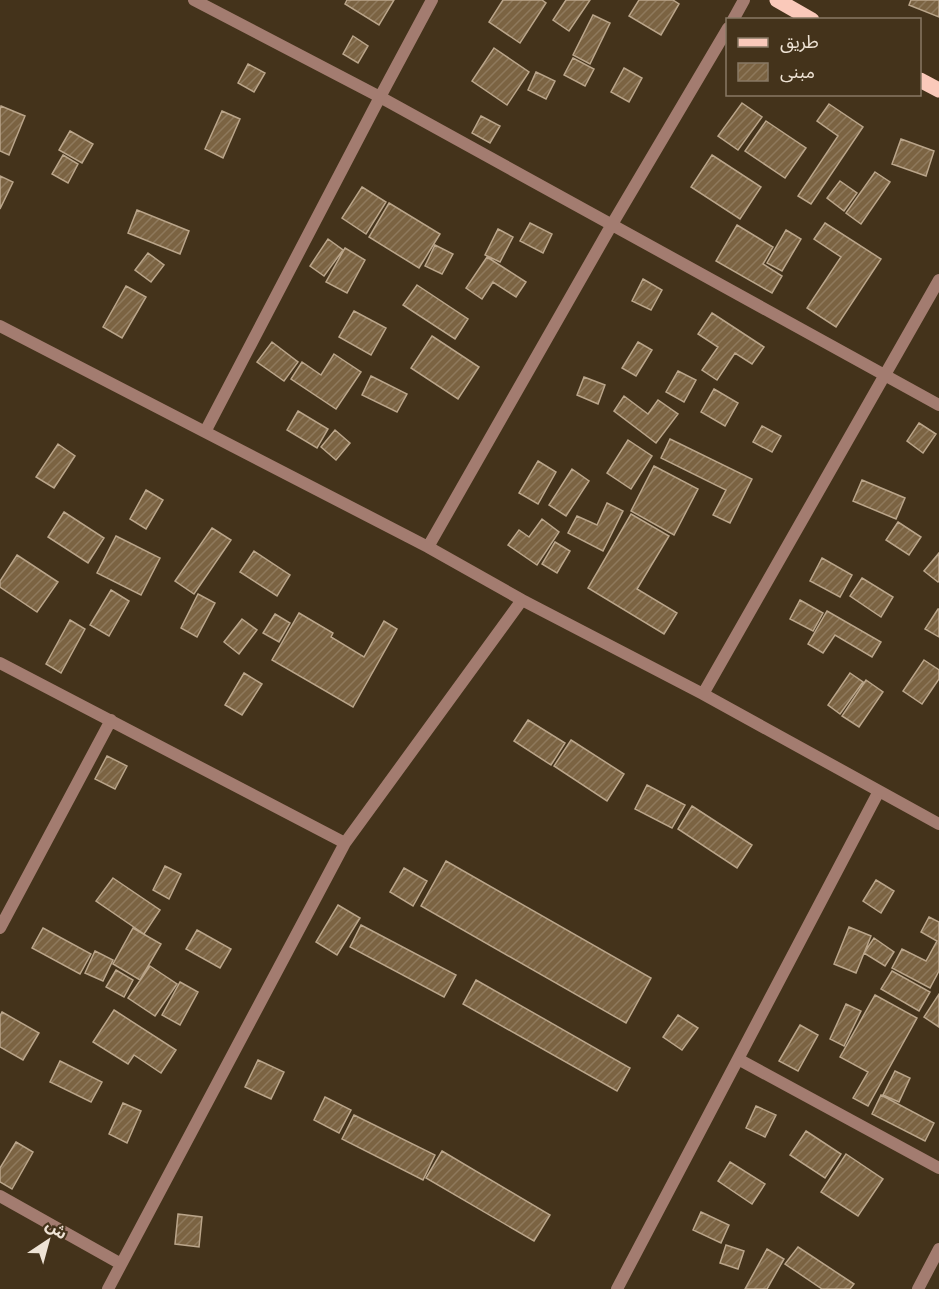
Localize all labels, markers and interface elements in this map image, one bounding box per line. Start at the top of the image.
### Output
legend [726,18,921,96]
text: طريق [780,31,819,53]
text: مبنى [780,61,815,83]
north arrow [18,1211,78,1271]
text: ش [42,1214,72,1243]

